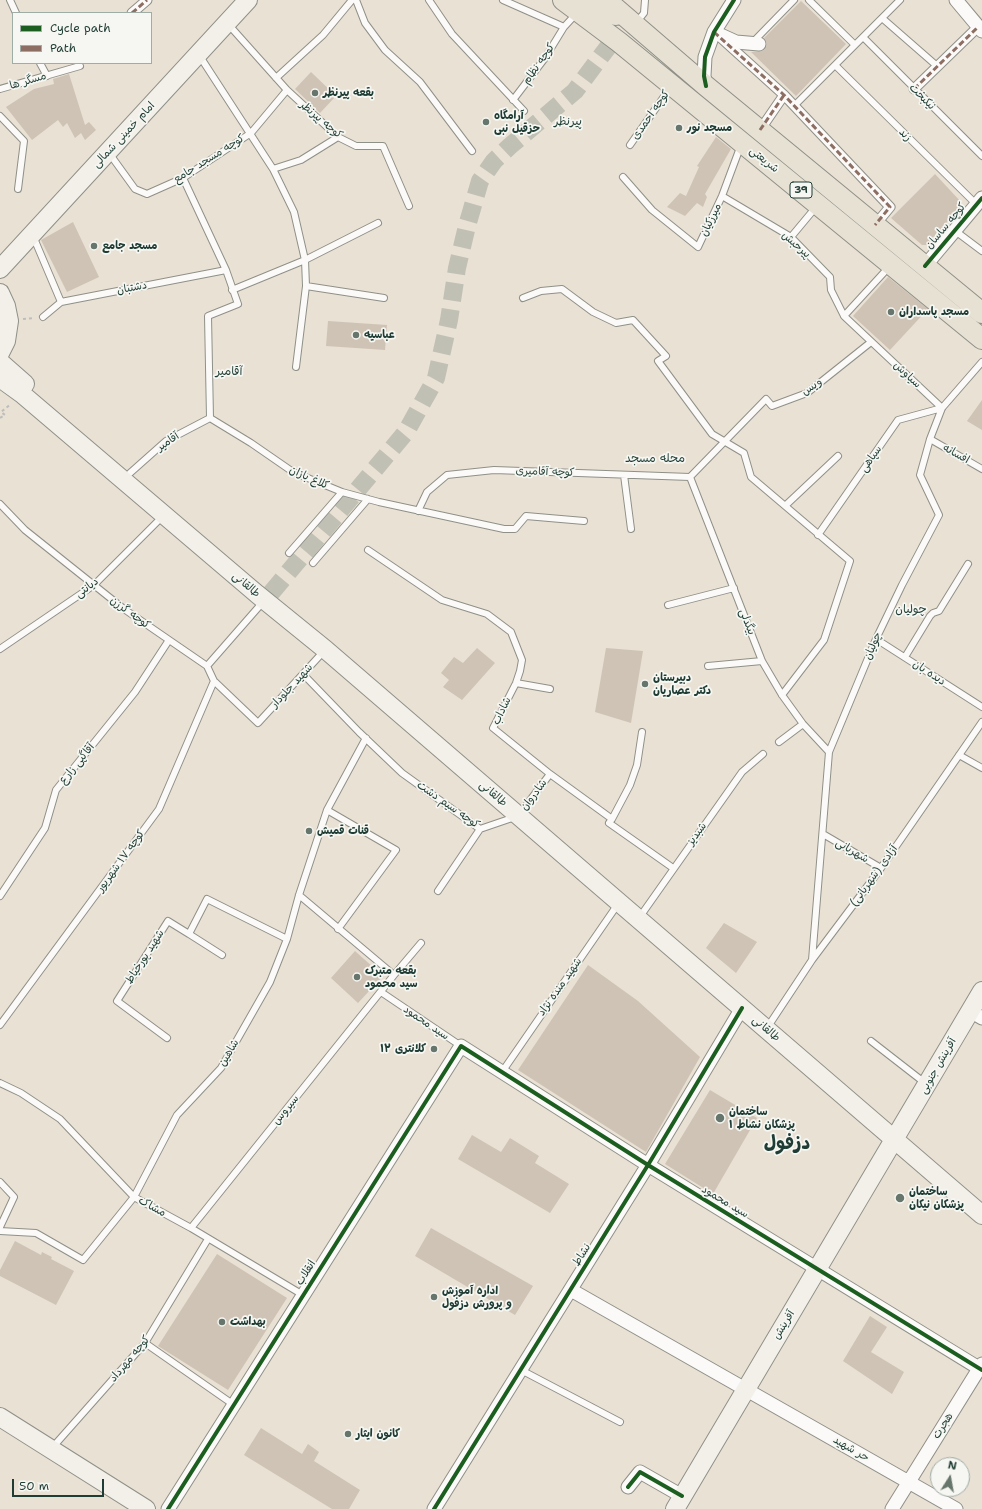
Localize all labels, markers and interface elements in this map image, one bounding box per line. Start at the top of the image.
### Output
legend [12,12,152,64]
text: Cycle path [50,20,111,36]
text: Path [50,40,76,56]
street label: کوچه نظام [520,41,558,87]
street label: مسگر ها [8,69,48,93]
street label: نیکبخت [906,81,938,113]
place label: بقعه پیرنظر [323,86,374,100]
marker: بقعه پیرنظر [310,88,320,98]
street label: کوچه احمدی [629,88,673,142]
street label: کوچه پیرنظر [297,98,345,142]
street label: امام خمینی شمالی [90,99,158,171]
place label: آرامگاه حزقیل نبی [494,109,540,135]
district label: پیرنظر [554,115,582,129]
marker: آرامگاه حزقیل نبی [481,117,491,127]
place label: مسجد نور [687,121,732,135]
marker: مسجد نور [674,123,684,133]
street label: زند [896,126,914,144]
street label: کوچه مسجد جامع [171,132,247,186]
street label: شریعتی [747,144,781,176]
road number: 39 [790,182,812,198]
street label: کوچه ساسان [923,200,969,252]
street label: میرزکیان [697,201,725,239]
street label: پیرحبش [779,229,813,261]
place label: مسجد جامع [102,239,157,253]
marker: مسجد جامع [89,241,99,251]
street label: دشتبان [116,279,148,297]
place label: مسجد پاسداران [899,305,969,319]
marker: مسجد پاسداران [886,307,896,317]
place label: عباسیه [364,328,395,342]
marker: عباسیه [351,330,361,340]
street label: سیاوش [890,359,924,391]
district label: آقامیر [216,365,242,379]
street label: ویس [799,375,825,399]
street label: آقامیر [154,430,182,454]
street label: افسانه [940,441,972,467]
street label: سپاهی [857,443,885,475]
district label: محله مسجد [625,452,685,466]
street label: کلاغ بازان [287,463,331,493]
street label: کوچه آقامیری [515,464,575,480]
street label: طالقانی [229,569,263,601]
street label: دیانتی [73,575,101,601]
street label: کوچه گرزن [107,594,153,632]
district label: چولیان [895,603,927,617]
street label: بیگدلی [736,607,758,637]
street label: چولیان [861,630,885,662]
street label: دیده بان [910,657,948,689]
street label: شهید جلودار [268,661,316,711]
place label: دبیرستان دکتر عصاریان [653,671,711,697]
marker: دبیرستان دکتر عصاریان [640,679,650,689]
street label: شاداب [490,695,514,727]
street label: آقاگپی زارع [56,741,98,787]
street label: شادروان [518,777,550,813]
street label: کوچه سیم دشت [414,778,482,832]
street label: طالقانی [476,778,510,810]
street label: شبدیز [684,820,710,848]
place label: قنات قمیش [317,824,369,838]
marker: قنات قمیش [304,826,314,836]
street label: کوچه ۱۷ شهریور [94,827,148,895]
street label: شهربانی [833,836,871,866]
street label: آزادی (شهربانی) [847,843,901,909]
street label: شهید پورخیاط [123,927,167,987]
street label: شهید منده نژاد [535,955,585,1019]
place label: بقعه متبرک سید محمود [365,964,417,990]
marker: بقعه متبرک سید محمود [352,972,362,982]
street label: سید محمود [401,1003,451,1043]
street label: طالقانی [749,1013,783,1045]
street label: آفرینش جنوبی [917,1036,959,1096]
street label: شاهین [216,1037,242,1069]
place label: کلانتری ۱۲ [380,1042,426,1056]
marker: کلانتری ۱۲ [429,1044,439,1054]
street label: سیروس [270,1092,302,1128]
place label: ساختمان پزشکان نشاط ۱ [729,1105,795,1131]
marker: ساختمان پزشکان نشاط ۱ [714,1112,726,1124]
district label: دزفول [764,1133,810,1155]
street label: سید محمود [699,1183,751,1221]
place label: ساختمان پزشکان نیکان [909,1185,964,1211]
marker: ساختمان پزشکان نیکان [894,1192,906,1204]
street label: مشاک [136,1194,168,1220]
street label: نشاط [570,1241,594,1269]
street label: انقلاب [293,1258,319,1288]
place label: اداره آموزش و پرورش دزفول [442,1284,512,1310]
marker: اداره آموزش و پرورش دزفول [429,1292,439,1302]
street label: آفرینش [770,1308,798,1342]
place label: بهداشت [230,1315,266,1329]
marker: بهداشت [217,1317,227,1327]
street label: کوچه مهرداد [107,1333,153,1385]
street label: هجرت [930,1410,956,1442]
place label: کانون ایثار [356,1427,400,1441]
marker: کانون ایثار [343,1429,353,1439]
street label: حر شهید [831,1433,871,1465]
north arrow [930,1457,970,1497]
text: N [946,1458,958,1474]
scale bar [14,1471,106,1497]
text: 50 m [19,1478,49,1494]

